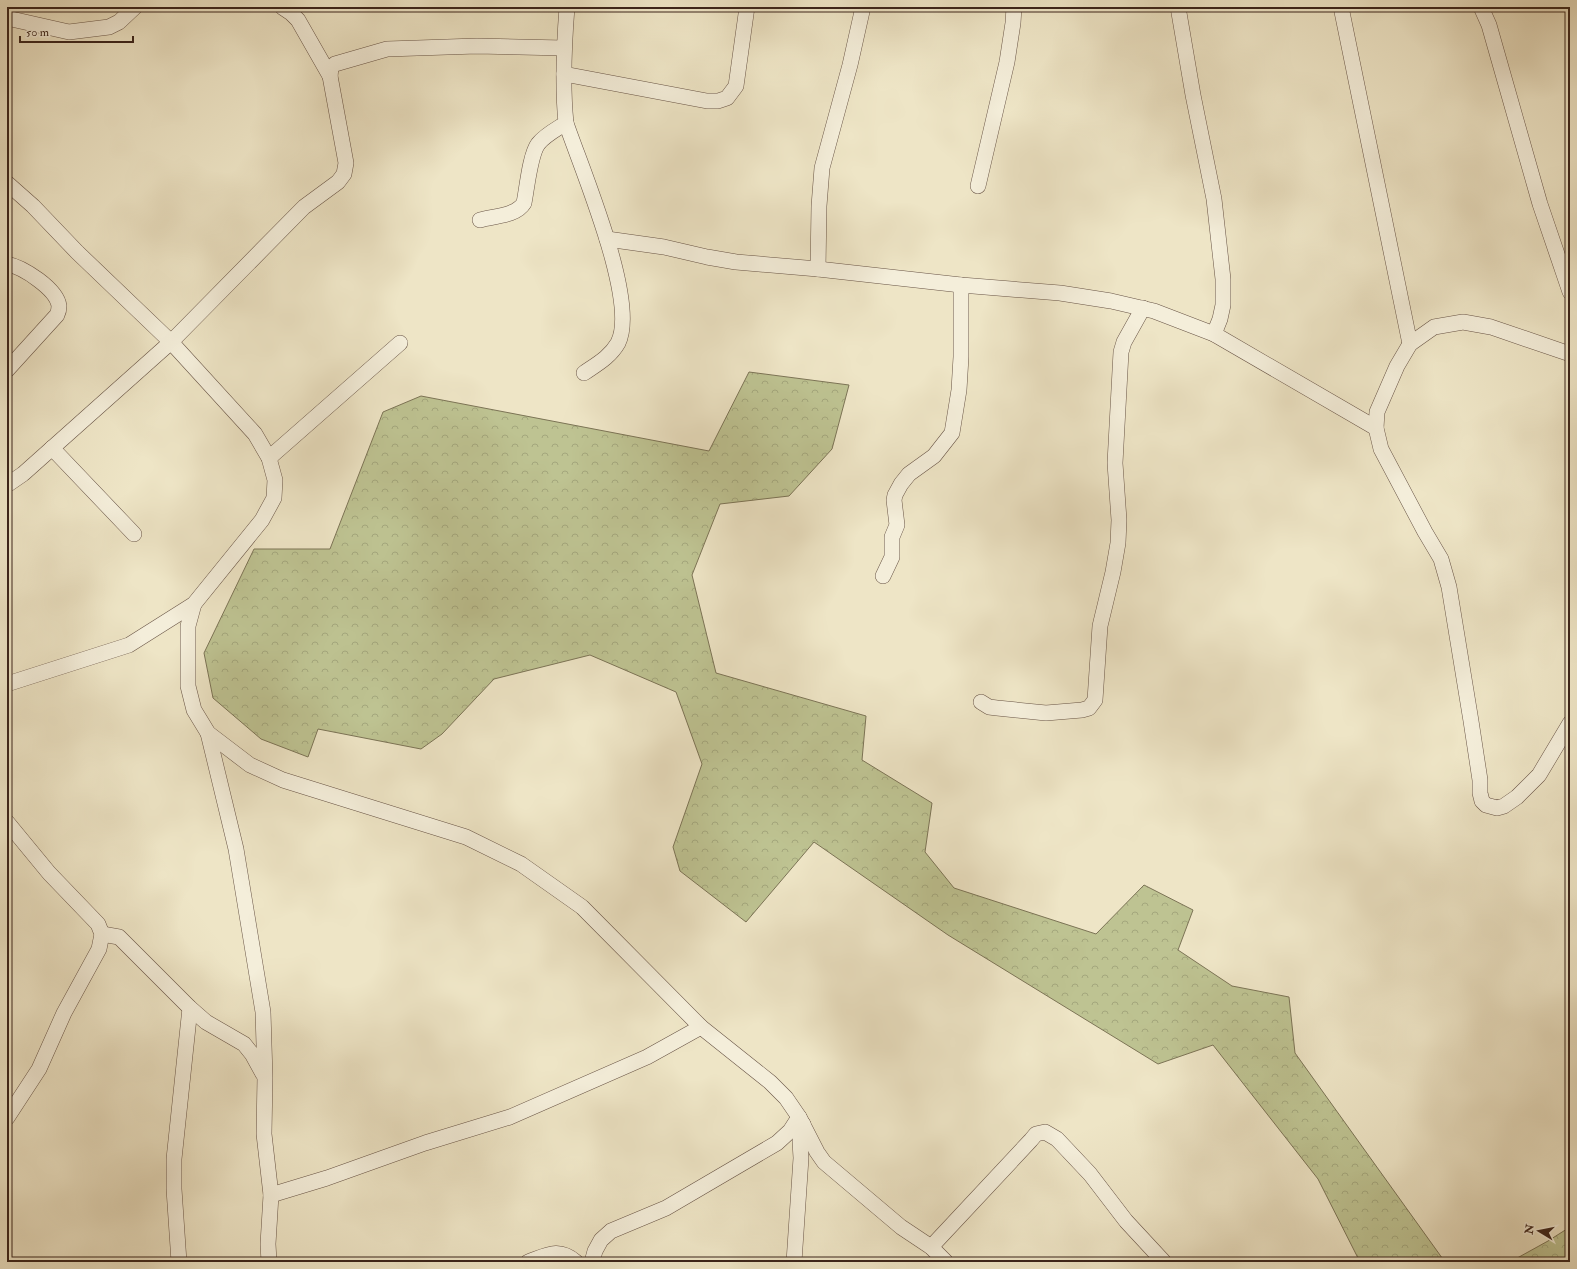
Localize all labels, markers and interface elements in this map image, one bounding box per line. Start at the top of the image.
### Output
scale bar [20,18,133,44]
text: 50 m [26,25,50,40]
north arrow [1519,1211,1559,1251]
text: N [1522,1222,1537,1236]

